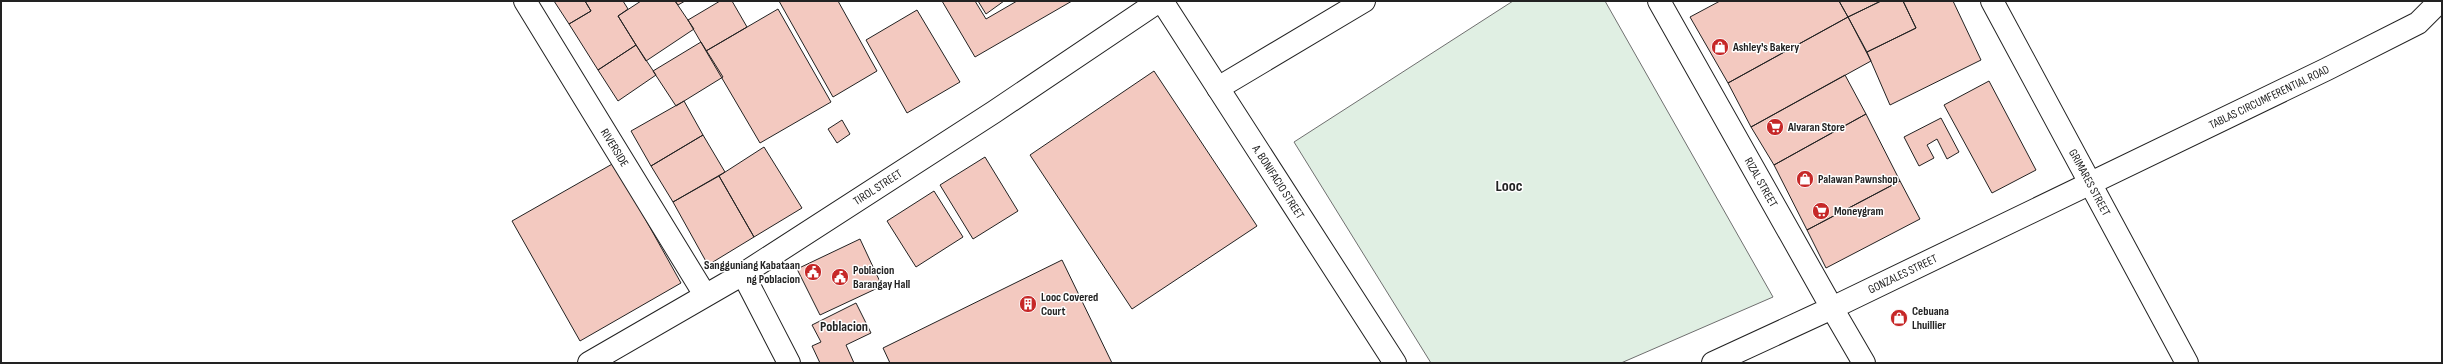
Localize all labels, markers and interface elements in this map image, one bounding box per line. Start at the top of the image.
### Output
shop icon: Ashley's Bakery [1710,37,1730,57]
place label: Ashley's Bakery [1732,40,1799,55]
street label: TABLAS CIRCUMFERENTIAL ROAD [2207,62,2332,133]
supermarket icon: Alvaran Store [1765,117,1785,137]
place label: Alvaran Store [1787,120,1845,135]
street label: RIVERSIDE [597,126,632,170]
street label: A. BONIFACIO STREET [1248,141,1307,222]
street label: GRIMARES STREET [2065,146,2113,219]
street label: RIZAL STREET [1741,155,1781,210]
street label: TIROL STREET [850,166,905,209]
shop icon: Palawan Pawnshop [1795,169,1815,189]
place label: Palawan Pawnshop [1818,172,1898,187]
district label: Looc [1496,177,1523,196]
supermarket icon: Moneygram [1811,201,1831,221]
place label: Moneygram [1834,204,1883,219]
street label: GONZALES STREET [1866,251,1940,297]
place label: Sangguniang Kabataan ng Poblacion [704,258,800,287]
public building icon: Sangguniang Kabataan ng Poblacion [803,262,823,282]
place label: Poblacion Barangay Hall [853,263,910,292]
public building icon: Poblacion Barangay Hall [830,267,850,287]
place label: Looc Covered Court [1041,290,1098,319]
building icon: Looc Covered Court [1018,294,1038,314]
place label: Cebuana Lhuillier [1912,304,1949,333]
shop icon: Cebuana Lhuillier [1889,308,1909,328]
district label: Poblacion [820,318,868,335]

